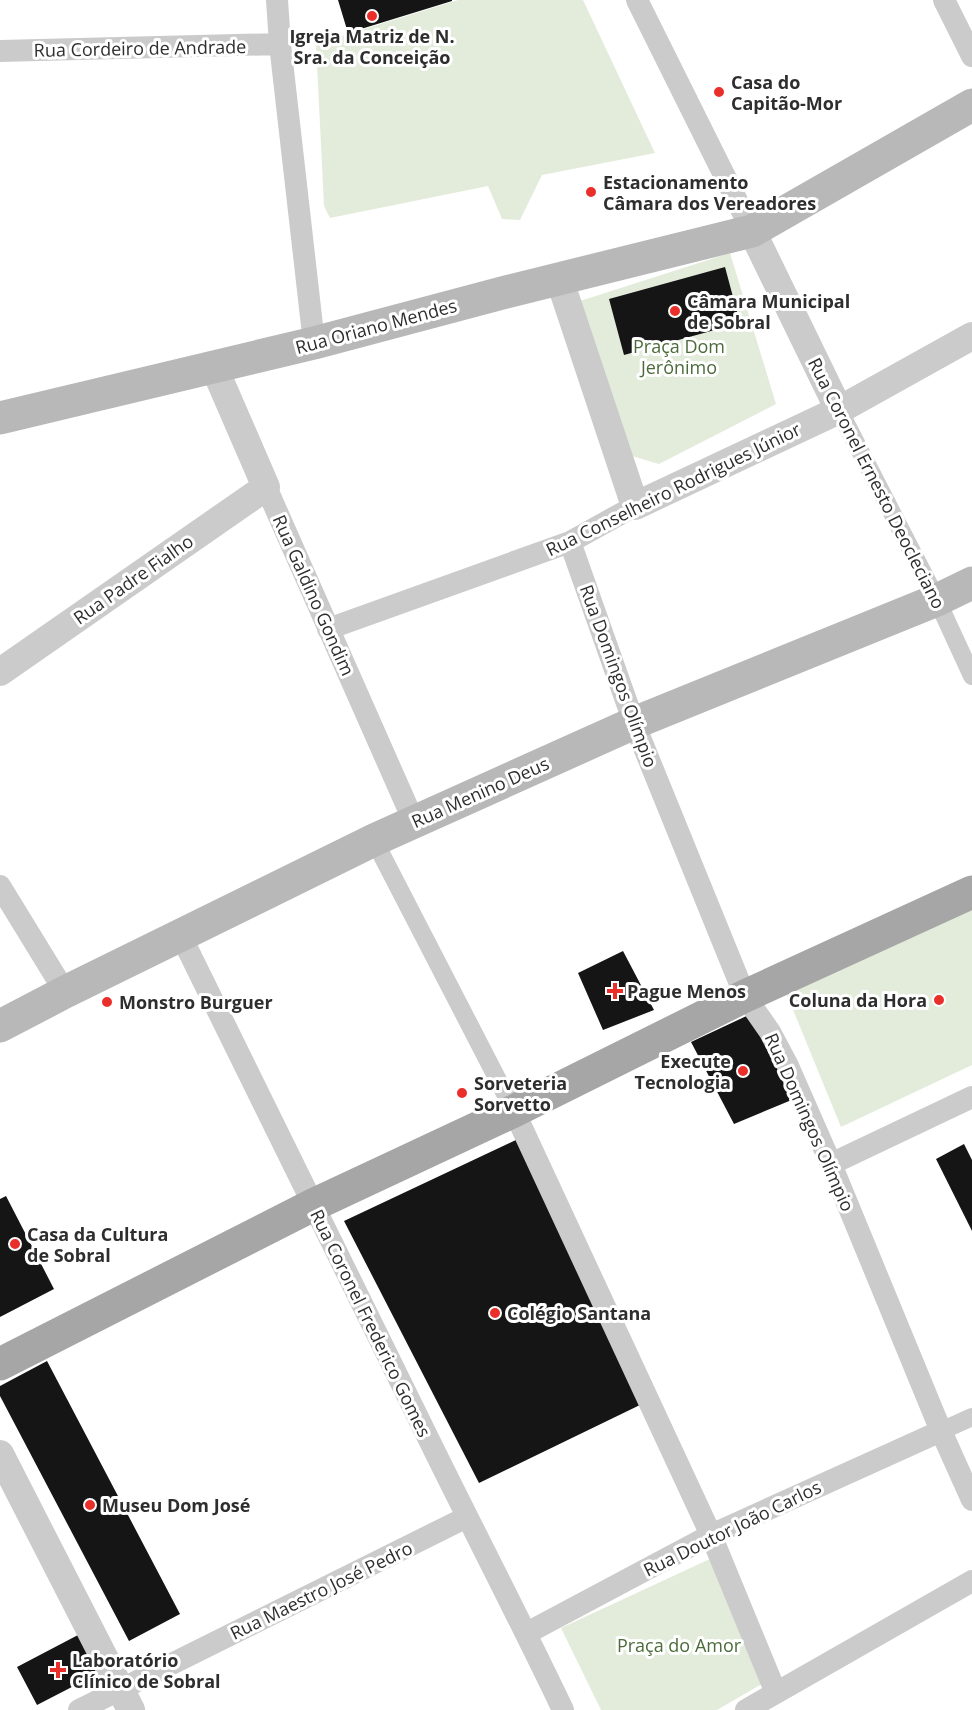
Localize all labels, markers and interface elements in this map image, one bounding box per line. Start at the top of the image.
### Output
marker: Igreja Matriz de N. Sra. da Conceição [365,9,379,23]
place label: Igreja Matriz de N. Sra. da Conceição [289,24,455,69]
street label: Rua Cordeiro de Andrade [34,34,246,62]
place label: Casa do Capitão-Mor [731,70,842,115]
marker: Casa do Capitão-Mor [712,85,726,99]
place label: Estacionamento Câmara dos Vereadores [603,170,816,215]
marker: Estacionamento Câmara dos Vereadores [584,185,598,199]
place label: Câmara Municipal de Sobral [687,289,850,334]
street label: Rua Oriano Mendes [293,293,459,359]
marker: Câmara Municipal de Sobral [668,304,682,318]
park label: Praça Dom Jerônimo [633,334,725,379]
street label: Rua Coronel Ernesto Deocleciano [803,353,951,613]
street label: Rua Conselheiro Rodrigues Júnior [542,416,805,561]
street label: Rua Galdino Gondim [268,511,360,679]
street label: Rua Padre Fialho [68,529,198,629]
street label: Rua Domingos Olímpio [575,581,663,771]
street label: Rua Menino Deus [407,751,553,833]
place label: Pague Menos [627,979,746,1003]
marker: Pague Menos [608,984,622,998]
place label: Coluna da Hora [789,988,927,1012]
place label: Monstro Burguer [119,990,273,1014]
marker: Coluna da Hora [932,993,946,1007]
marker: Monstro Burguer [100,995,114,1009]
street label: Rua Domingos Olímpio [760,1029,860,1215]
place label: Execute Tecnologia [635,1049,731,1094]
marker: Execute Tecnologia [736,1064,750,1078]
place label: Sorveteria Sorvetto [474,1071,567,1116]
marker: Sorveteria Sorvetto [455,1086,469,1100]
street label: Rua Coronel Frederico Gomes [305,1205,437,1441]
place label: Casa da Cultura de Sobral [27,1222,168,1267]
marker: Casa da Cultura de Sobral [8,1237,22,1251]
place label: Colégio Santana [507,1301,651,1325]
marker: Colégio Santana [488,1306,502,1320]
street label: Rua Doutor João Carlos [639,1475,825,1581]
place label: Museu Dom José [102,1493,250,1517]
marker: Museu Dom José [83,1498,97,1512]
street label: Rua Maestro José Pedro [226,1535,416,1645]
park label: Praça do Amor [617,1633,742,1657]
place label: Laboratório Clínico de Sobral [72,1648,221,1693]
marker: Laboratório Clínico de Sobral [49,1661,67,1679]

